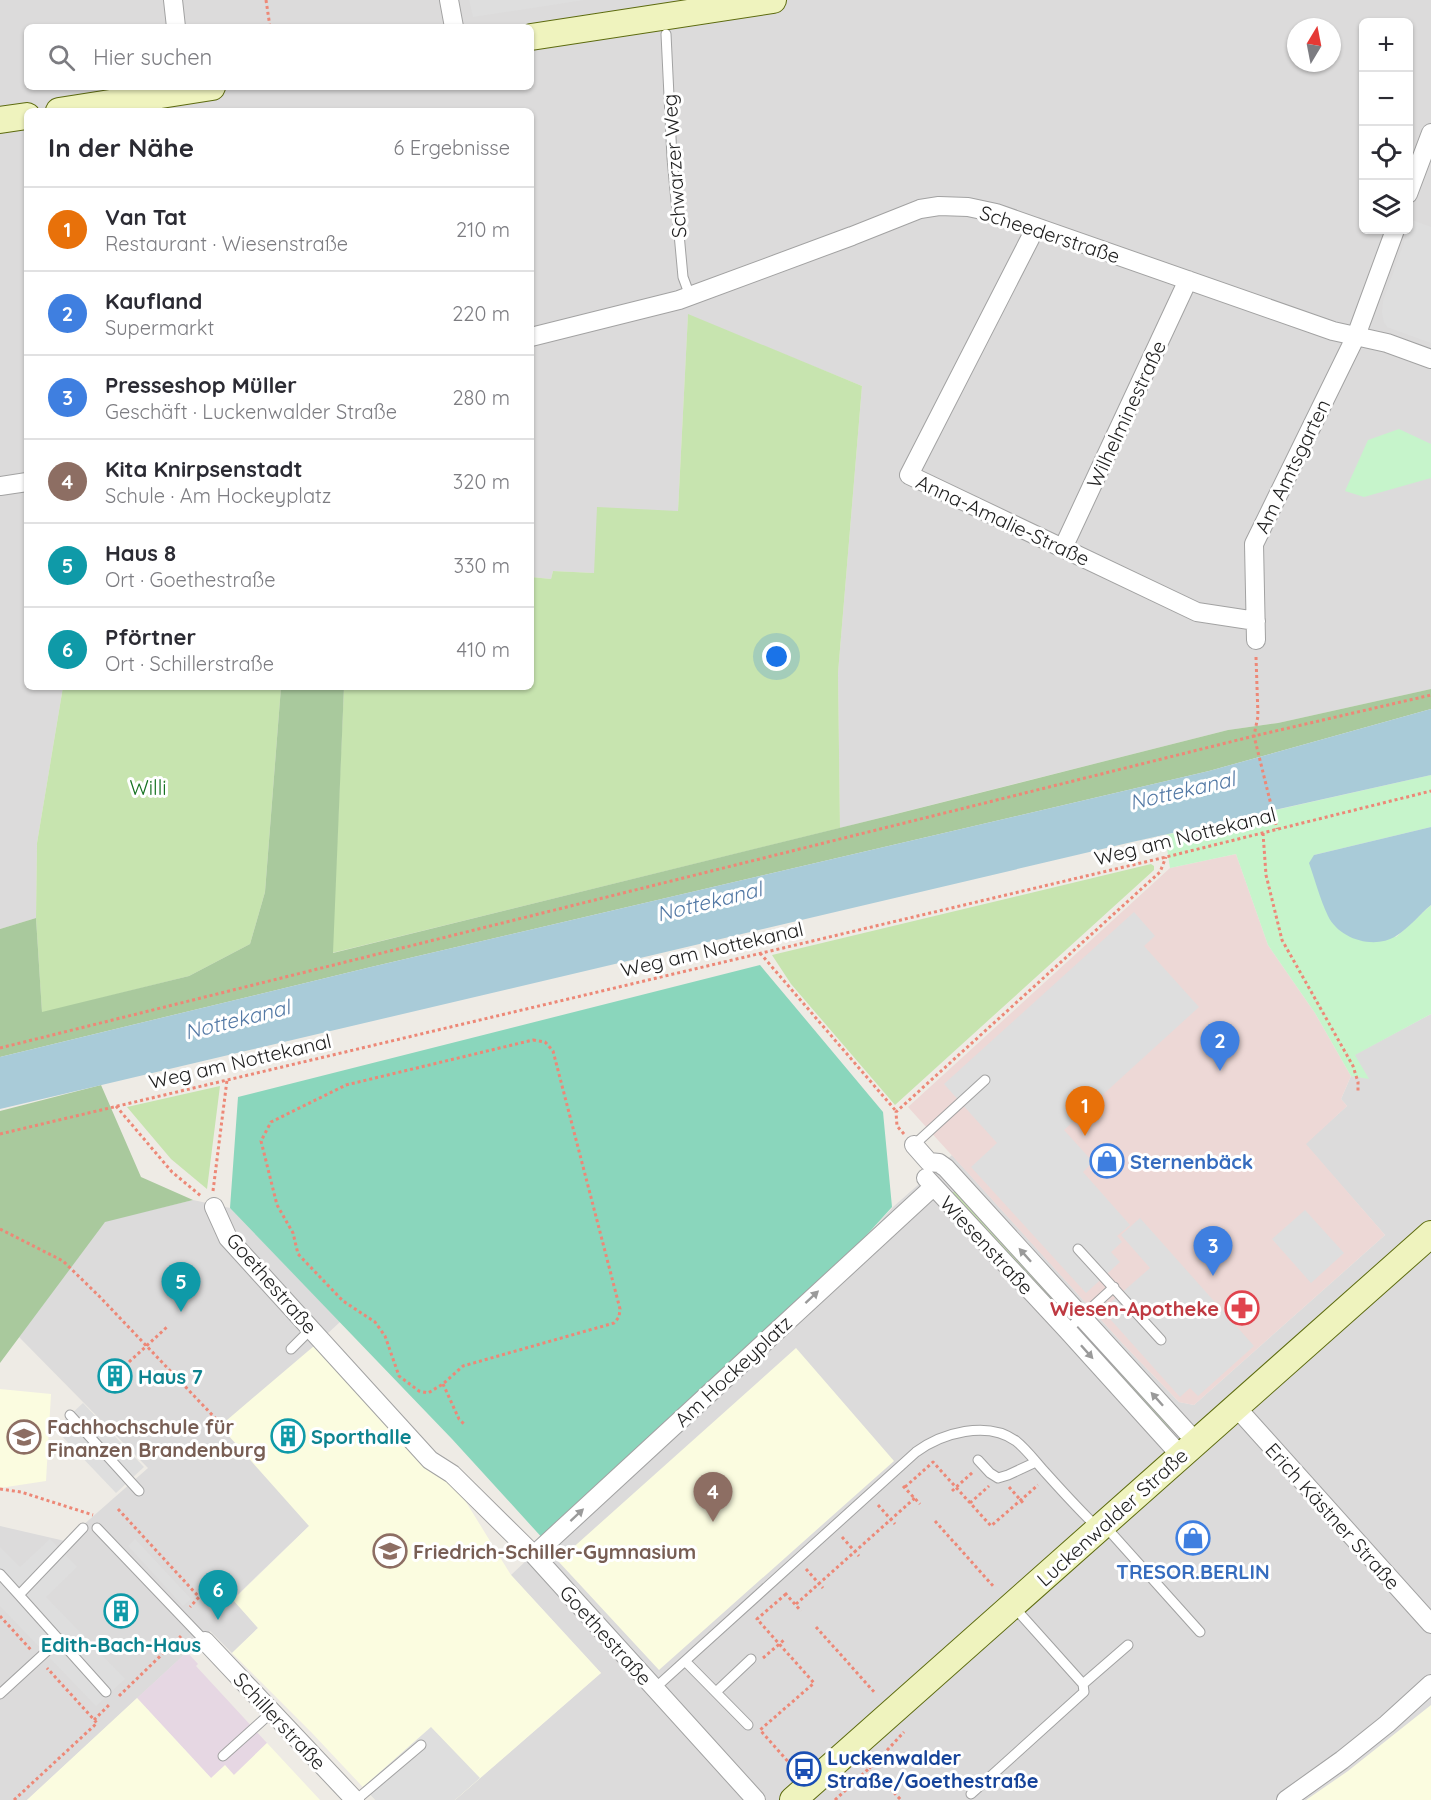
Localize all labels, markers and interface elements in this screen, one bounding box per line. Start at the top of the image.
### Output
north arrow [1287,18,1341,72]
map controls [1359,18,1413,234]
button: + [1359,18,1413,72]
search box [24,24,534,90]
icon: search [45,41,78,74]
text: Hier suchen [93,43,212,71]
button: − [1359,72,1413,126]
street label: Schwarzer Weg [656,93,692,239]
button: locate [1359,126,1413,180]
text: In der Nähe [48,131,194,164]
text: 6 Ergebnisse [394,135,510,160]
button: layers [1359,180,1413,234]
street label: Scheederstraße [977,200,1123,268]
text: Van Tat [105,203,187,231]
text: 1 [64,217,71,242]
text: 210 m [456,217,510,242]
text: Restaurant · Wiesenstraße [105,231,348,256]
text: Kaufland [105,287,202,315]
text: 2 [62,301,73,326]
text: 220 m [452,301,510,326]
text: Supermarkt [105,315,214,340]
street label: Wilhelminestraße [1081,336,1171,492]
text: Presseshop Müller [105,371,297,399]
text: 3 [62,385,73,410]
text: 280 m [453,385,510,410]
street label: Am Amtsgarten [1249,395,1335,537]
text: Geschäft · Luckenwalder Straße [105,399,397,424]
text: Kita Knirpsenstadt [105,455,302,483]
text: 4 [62,469,73,494]
text: 320 m [453,469,510,494]
street label: Anna-Amalie-Straße [912,469,1094,571]
text: Schule · Am Hockeyplatz [105,483,331,508]
text: Haus 8 [105,539,176,567]
text: 5 [62,553,73,578]
text: 330 m [453,553,510,578]
text: Ort · Goethestraße [105,567,276,592]
text: Pförtner [105,623,196,651]
text: 6 [62,637,73,662]
text: 410 m [457,637,510,662]
your location [762,642,791,671]
text: Ort · Schillerstraße [105,651,274,676]
water label: Nottekanal [1127,765,1239,815]
park label: Willi [129,775,167,800]
street label: Weg am Nottekanal [1092,801,1278,871]
water label: Nottekanal [654,875,766,927]
street label: Weg am Nottekanal [618,916,806,982]
water label: Nottekanal [182,993,294,1045]
pin: 2 [1200,1022,1240,1071]
street label: Weg am Nottekanal [146,1028,334,1094]
pin: 1 [1066,1086,1104,1136]
shop icon: Sternenbäck [1089,1143,1125,1179]
place label: Sternenbäck [1130,1149,1253,1174]
street label: Wiesenstraße [935,1190,1039,1300]
pin: 3 [1194,1226,1232,1276]
street label: Goethestraße [221,1227,323,1339]
one-way arrow [1019,1248,1033,1262]
pin: 5 [162,1262,201,1312]
pharmacy icon: Wiesen-Apotheke [1224,1290,1260,1326]
one-way arrow [805,1291,819,1305]
place label: Wiesen-Apotheke [1050,1296,1219,1321]
street label: Am Hockeyplatz [669,1310,797,1432]
one-way arrow [1080,1345,1094,1360]
building icon: Haus 7 [97,1358,133,1394]
place label: Haus 7 [138,1364,203,1389]
one-way arrow [1151,1392,1164,1407]
place label: Fachhochschule für Finanzen Brandenburg [47,1414,266,1462]
building icon: Sporthalle [270,1418,306,1454]
school or university icon: Fachhochschule für Finanzen Brandenburg [6,1419,42,1455]
place label: Sporthalle [311,1424,412,1449]
street label: Erich Kästner Straße [1260,1437,1406,1595]
street label: Luckenwalder Straße [1031,1443,1193,1591]
pin: 4 [694,1472,732,1522]
one-way arrow [569,1508,584,1522]
shop icon: TRESOR.BERLIN [1175,1520,1211,1556]
school or university icon: Friedrich-Schiller-Gymnasium [372,1533,408,1569]
place label: Friedrich-Schiller-Gymnasium [413,1539,696,1564]
place label: TRESOR.BERLIN [1116,1559,1270,1584]
pin: 6 [198,1570,238,1620]
street label: Goethestraße [555,1580,657,1690]
building icon: Edith-Bach-Haus [103,1593,139,1629]
place label: Edith-Bach-Haus [41,1632,201,1657]
street label: Schillerstraße [228,1667,332,1775]
place label: Luckenwalder Straße/Goethestraße [827,1745,1038,1793]
bus stop icon: Luckenwalder Straße/Goethestraße [786,1751,822,1787]

